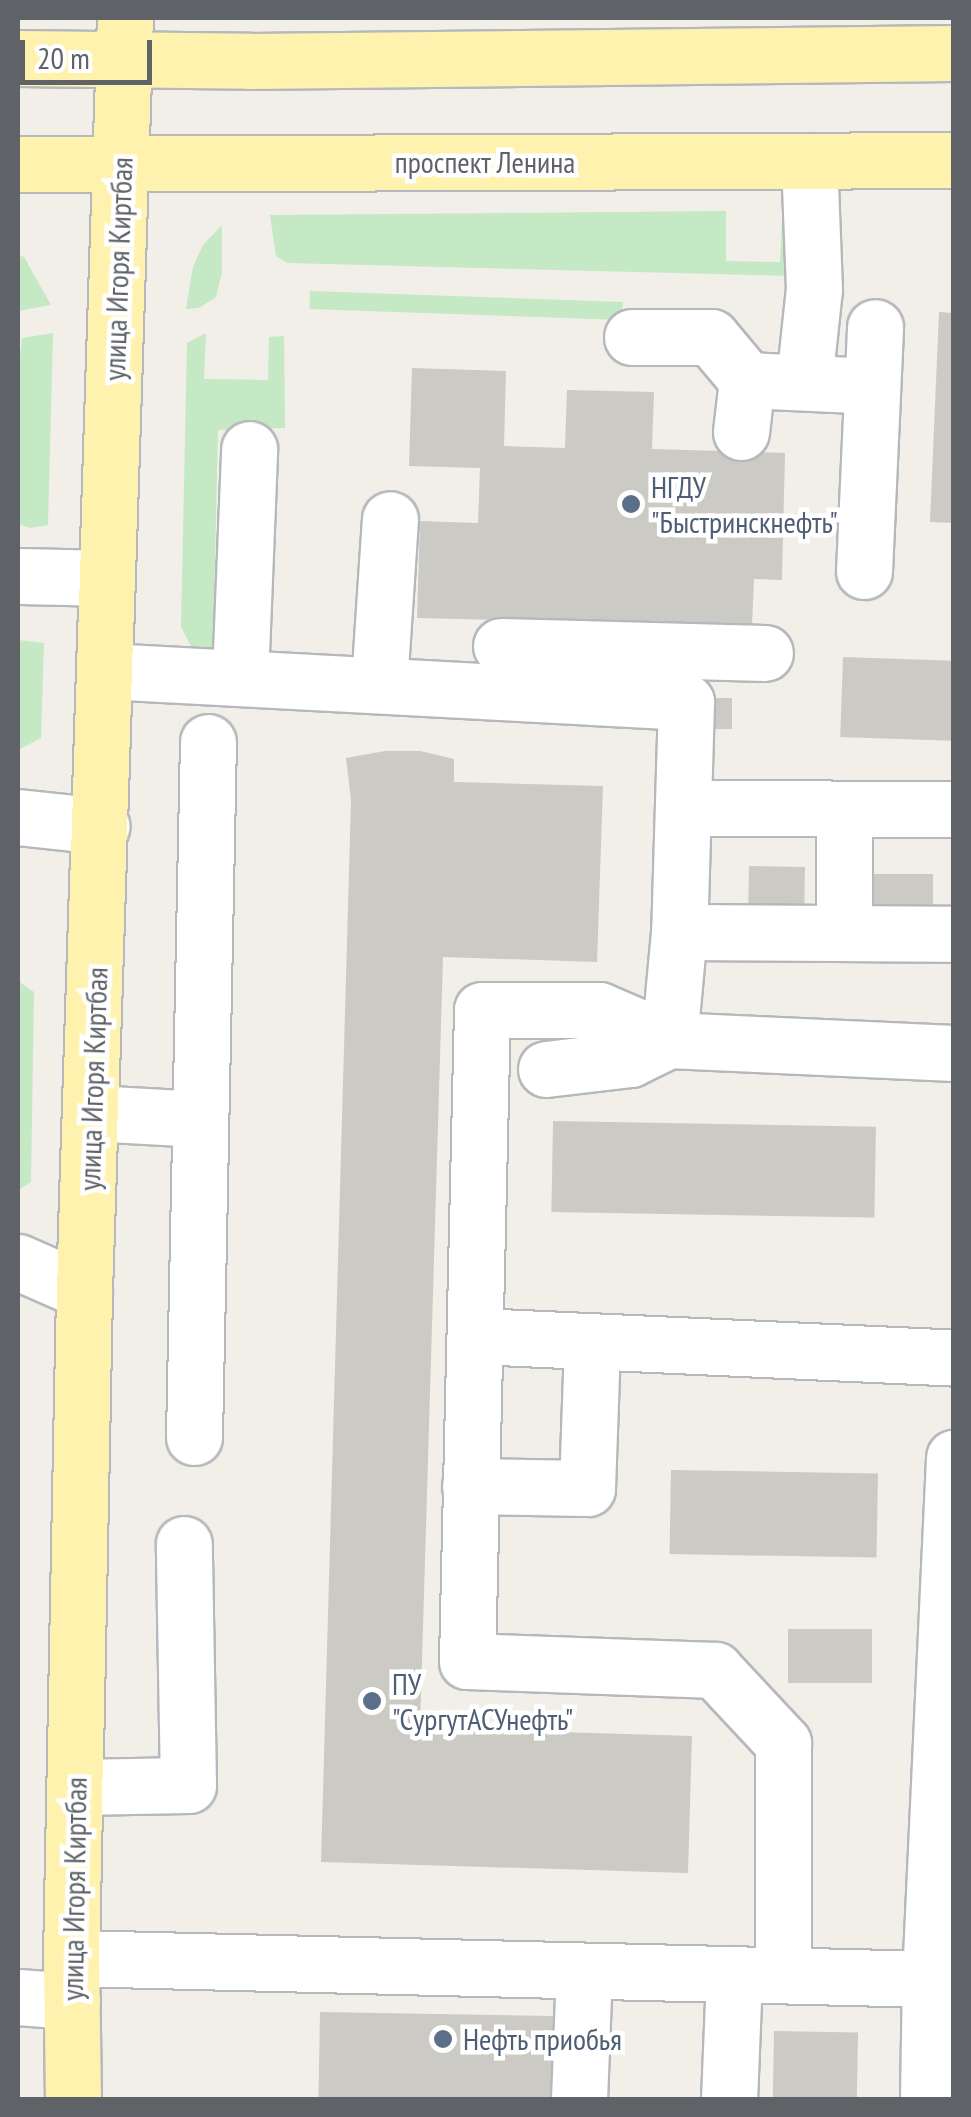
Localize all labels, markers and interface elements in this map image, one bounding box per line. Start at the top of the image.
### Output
scale bar [25,20,158,82]
text: 20 m [37,38,90,77]
street label: проспект Ленина [394,144,576,180]
street label: улица Игоря Киртбая [96,157,140,381]
place label: НГДУ "Быстринскнефть" [651,469,838,540]
marker: НГДУ "Быстринскнефть" [620,493,642,515]
street label: улица Игоря Киртбая [71,967,115,1191]
place label: ПУ "СургутАСУнефть" [392,1666,573,1736]
marker: ПУ "СургутАСУнефть" [361,1690,383,1712]
street label: улица Игоря Киртбая [54,1777,94,2001]
place label: Нефть приобья [463,2021,623,2057]
marker: Нефть приобья [432,2028,454,2050]

